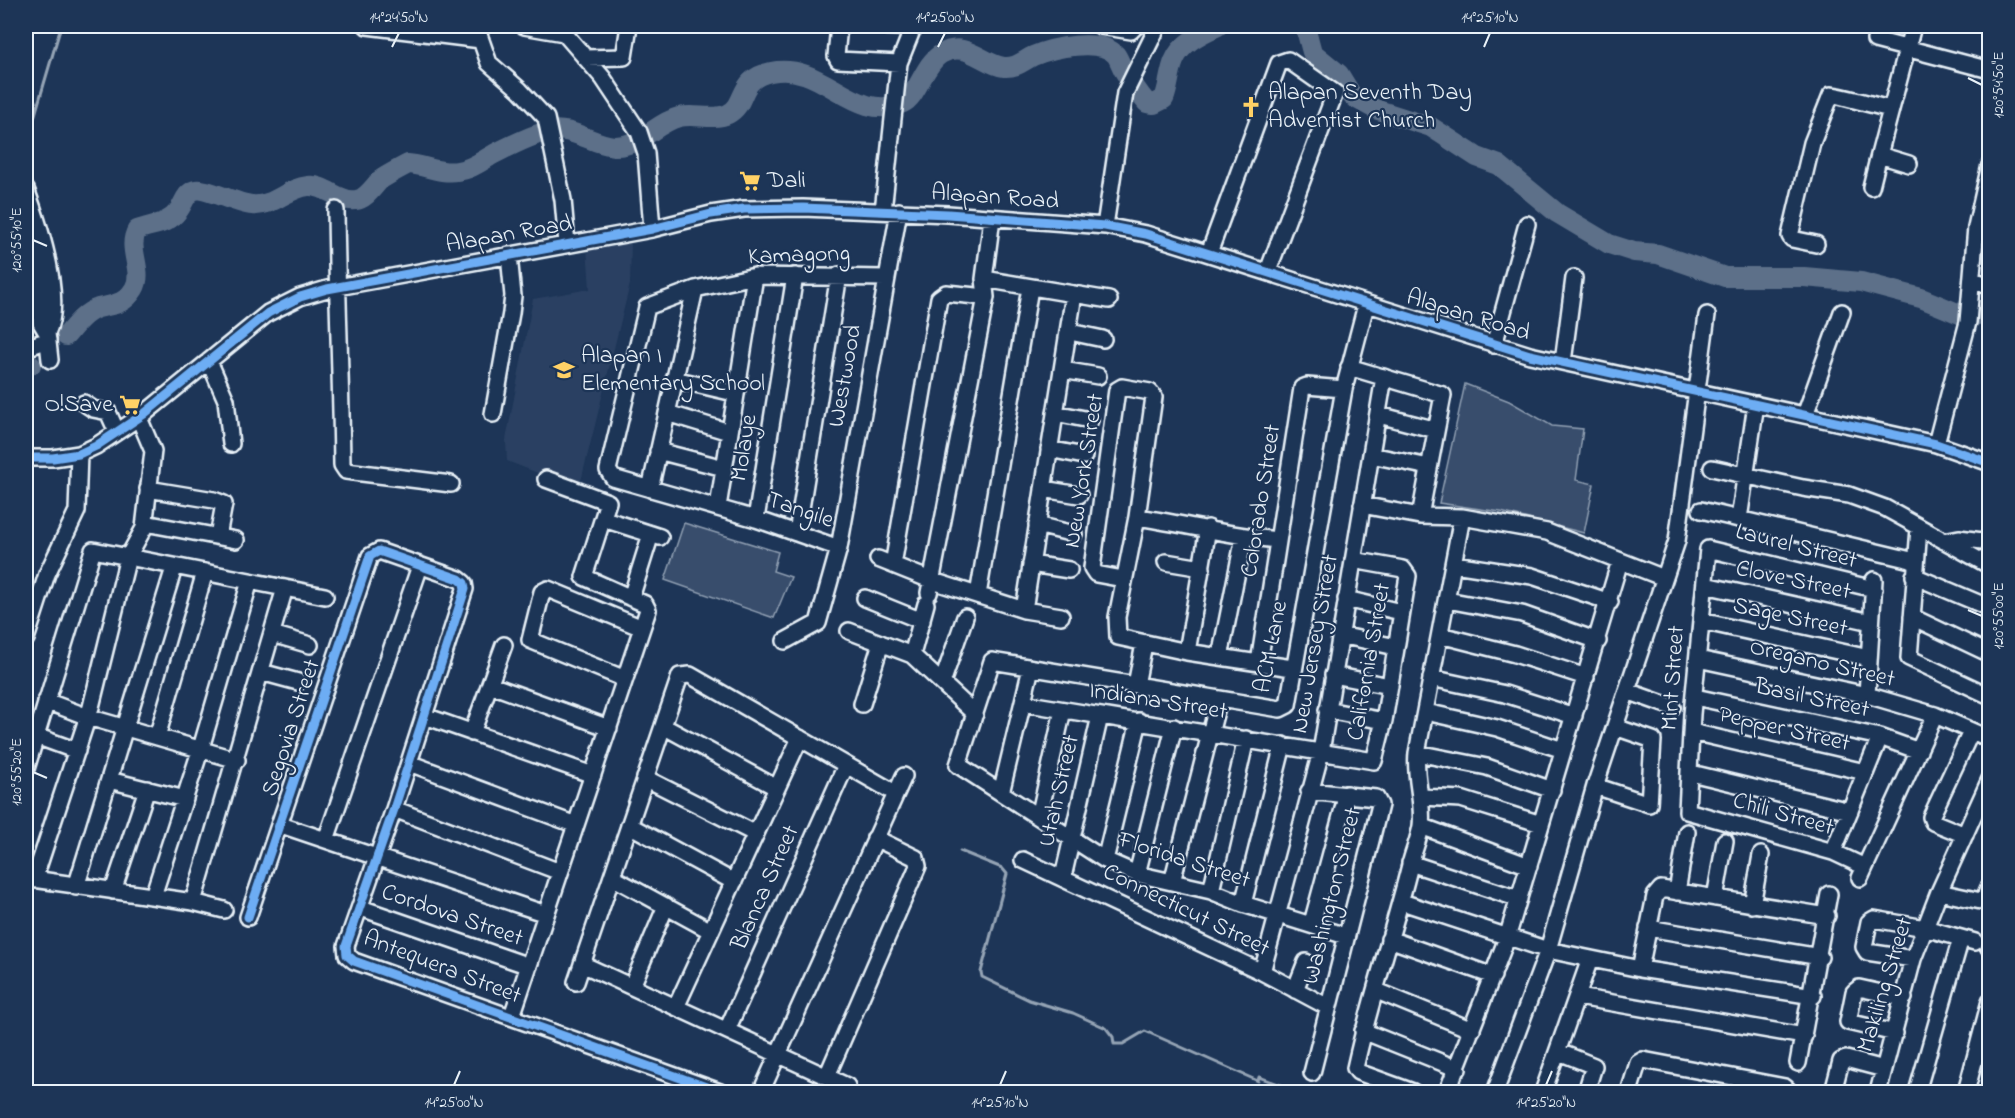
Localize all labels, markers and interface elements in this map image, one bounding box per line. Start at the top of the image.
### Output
text: 14°24'50"N [370,7,428,29]
text: 14°25'00"N [915,7,975,29]
text: 14°25'10"N [1461,7,1519,29]
text: 120°54'50"E [1988,52,2010,118]
place label: Alapan Seventh Day Adventist Church [1268,76,1472,139]
church icon: Alapan Seventh Day Adventist Church [1239,95,1263,119]
place label: Dali [766,164,806,199]
supermarket icon: Dali [738,169,762,193]
street label: Alapan Road [930,176,1060,220]
text: 120°55'10"E [6,207,28,273]
street label: Alapan Road [443,207,575,263]
street label: Kamagong [747,237,851,275]
street label: Alapan Road [1402,281,1535,352]
street label: Westwood [820,321,872,430]
place label: Alapan I Elementary School [581,339,765,403]
school or university icon: Alapan I Elementary School [552,358,576,382]
place label: O!Save [45,388,113,423]
street label: New York Street [1056,391,1114,551]
supermarket icon: O!Save [118,393,142,417]
street label: Molaye [722,412,769,484]
street label: Colorado Street [1233,422,1291,580]
street label: Tangile [762,483,838,539]
street label: Laurel Street [1732,515,1860,579]
street label: New Jersey Street [1283,552,1350,737]
street label: Clove Street [1732,552,1854,610]
street label: California Street [1339,580,1401,744]
text: 120°55'00"E [1988,582,2010,650]
street label: Sage Street [1729,589,1851,647]
street label: ACM Lane [1246,598,1298,696]
street label: Mint Street [1653,624,1695,732]
street label: Oregano Street [1746,630,1898,698]
street label: Segovia Street [253,655,331,801]
street label: Basil Street [1751,670,1872,728]
street label: Indiana Street [1086,674,1230,730]
street label: Pepper Street [1715,698,1853,762]
street label: Utah Street [1030,731,1090,851]
text: 120°55'20"E [6,738,28,806]
street label: Chili Street [1728,784,1838,846]
street label: Washington Street [1294,804,1372,988]
street label: Blanca Street [722,820,809,957]
street label: Florida Street [1113,823,1254,899]
street label: Connecticut Street [1097,855,1275,967]
street label: Cordova Street [376,875,528,957]
street label: Makiling Street [1849,913,1923,1057]
street label: Antequera Street [358,922,526,1014]
text: 14°25'00"N [424,1092,484,1114]
text: 14°25'10"N [971,1092,1029,1114]
text: 14°25'20"N [1516,1092,1576,1114]

